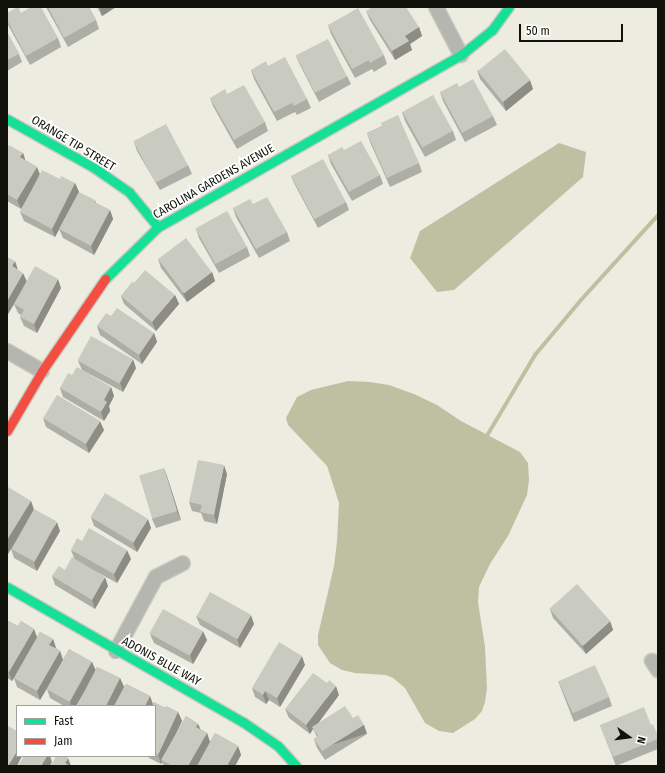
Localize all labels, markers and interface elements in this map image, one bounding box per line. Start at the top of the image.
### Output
scale bar [521,16,625,42]
text: 50 m [526,24,550,38]
street label: ORANGE TIP STREET [28,113,118,175]
street label: CAROLINA GARDENS AVENUE [151,141,277,223]
street label: ADONIS BLUE WAY [119,634,203,690]
legend [16,705,156,757]
text: Fast [54,714,73,728]
north arrow [609,717,649,757]
text: Jam [54,734,72,748]
text: N [634,735,648,745]

